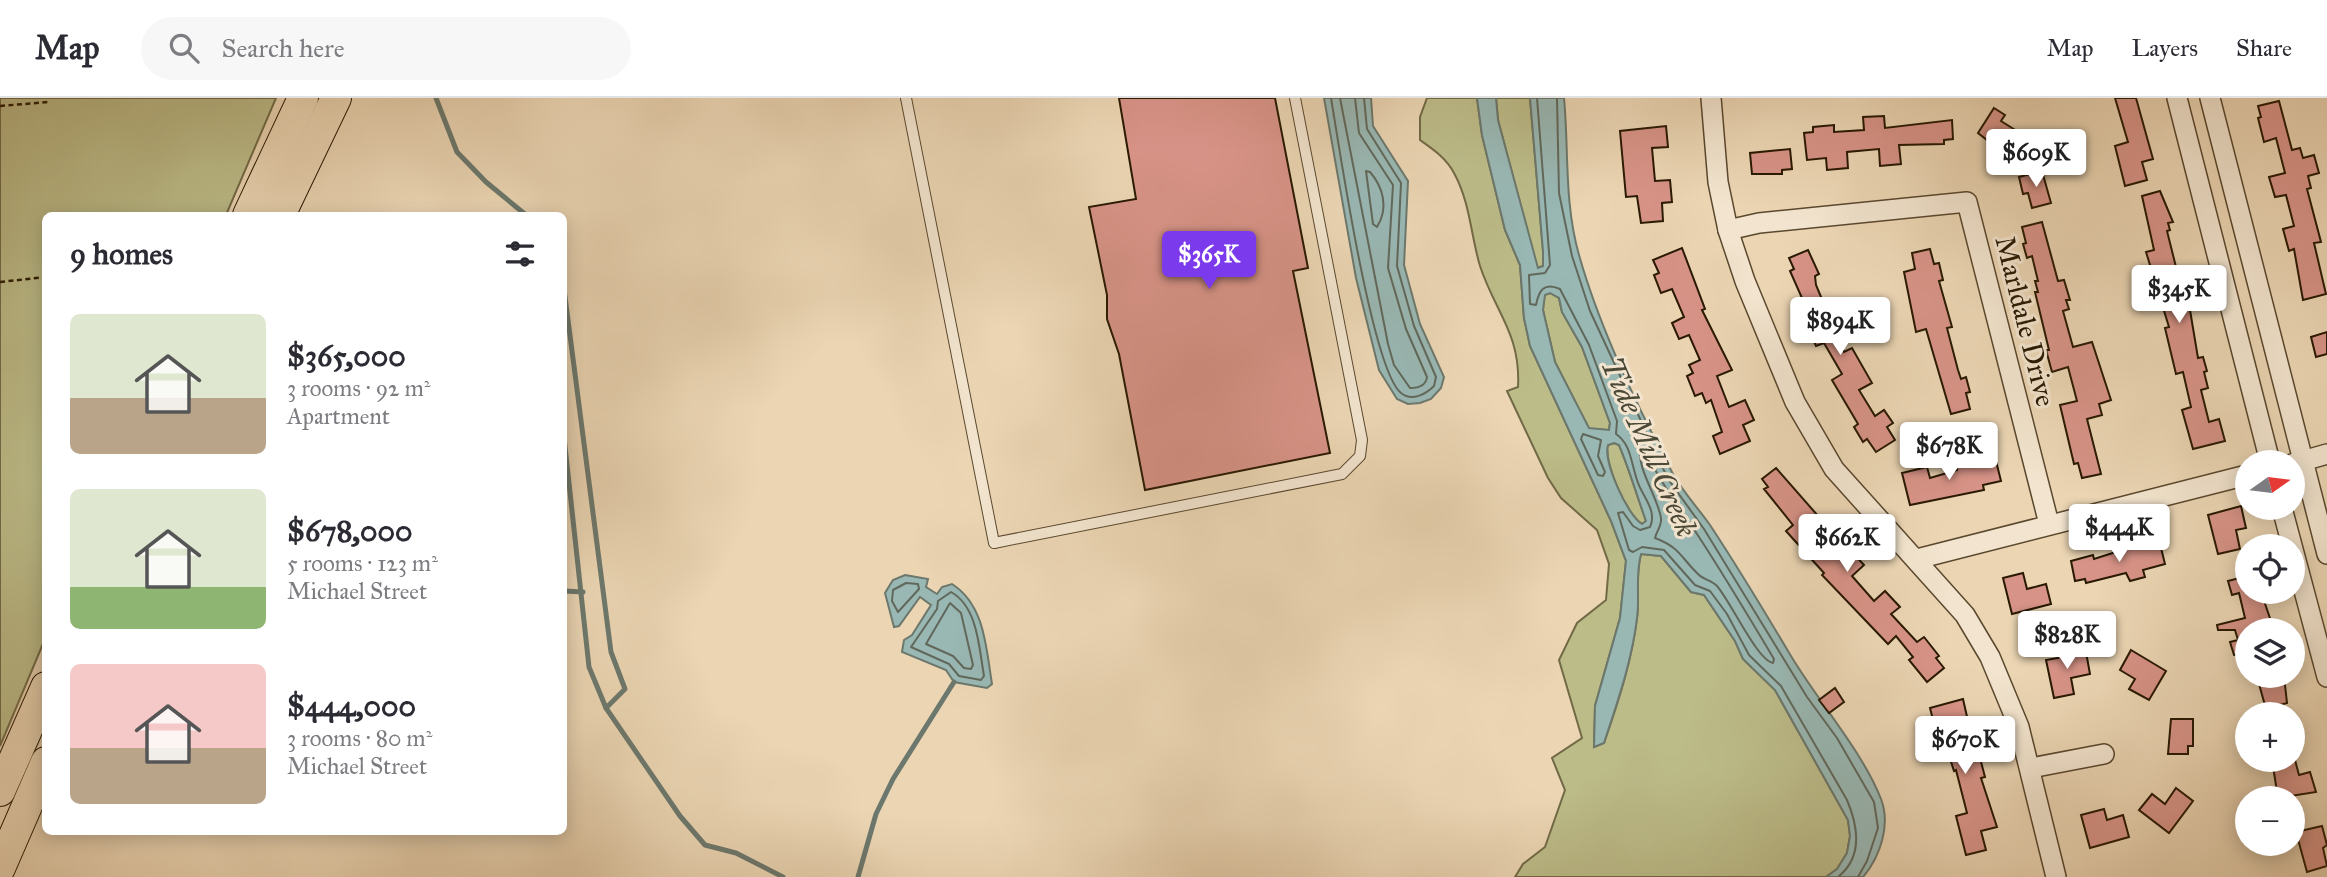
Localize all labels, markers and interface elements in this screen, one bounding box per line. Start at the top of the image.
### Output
search box [141,17,631,80]
text: Map [35,28,99,68]
icon: search [165,29,203,67]
text: Search here [221,32,345,64]
text: Map [2047,33,2094,63]
text: Layers [2132,33,2198,63]
text: Share [2236,33,2292,63]
pin: $609K [1987,130,2085,189]
text: $609K [2002,138,2070,166]
pin: $365K [1160,232,1258,291]
street label: Marldale Drive [1987,232,2064,410]
icon: filters [501,235,539,273]
text: 9 homes [70,236,173,272]
text: $365K [1178,240,1240,268]
pin: $345K [2130,266,2228,325]
text: $345K [2148,274,2210,302]
pin: $894K [1791,298,1889,357]
text: $894K [1806,306,1874,334]
text: $365,000 [287,338,406,374]
icon: home [126,342,210,426]
water label: Tide Mill Creek [1593,351,1705,543]
text: 3 rooms · 92 m² [287,374,430,402]
text: Apartment [287,402,390,430]
pin: $678K [1900,422,1998,482]
text: $678K [1916,431,1982,459]
north arrow [2235,450,2305,520]
map controls [2235,450,2305,856]
pin: $444K [2070,504,2168,564]
text: $678,000 [287,513,412,549]
text: $444K [2085,513,2153,541]
pin: $662K [1798,514,1896,574]
icon: home [126,517,210,601]
text: $662K [1814,523,1880,551]
button: locate [2235,534,2305,604]
text: 5 rooms · 123 m² [287,549,438,577]
text: Michael Street [287,577,427,605]
pin: $828K [2018,612,2116,671]
button: layers [2235,618,2305,688]
text: $828K [2034,620,2100,648]
text: $444,000 [287,688,416,724]
icon: home [126,692,210,776]
button: + [2235,702,2305,772]
pin: $670K [1916,716,2014,776]
text: 3 rooms · 80 m² [287,724,432,752]
text: $670K [1931,725,1999,753]
text: Michael Street [287,752,427,780]
button: − [2235,786,2305,856]

